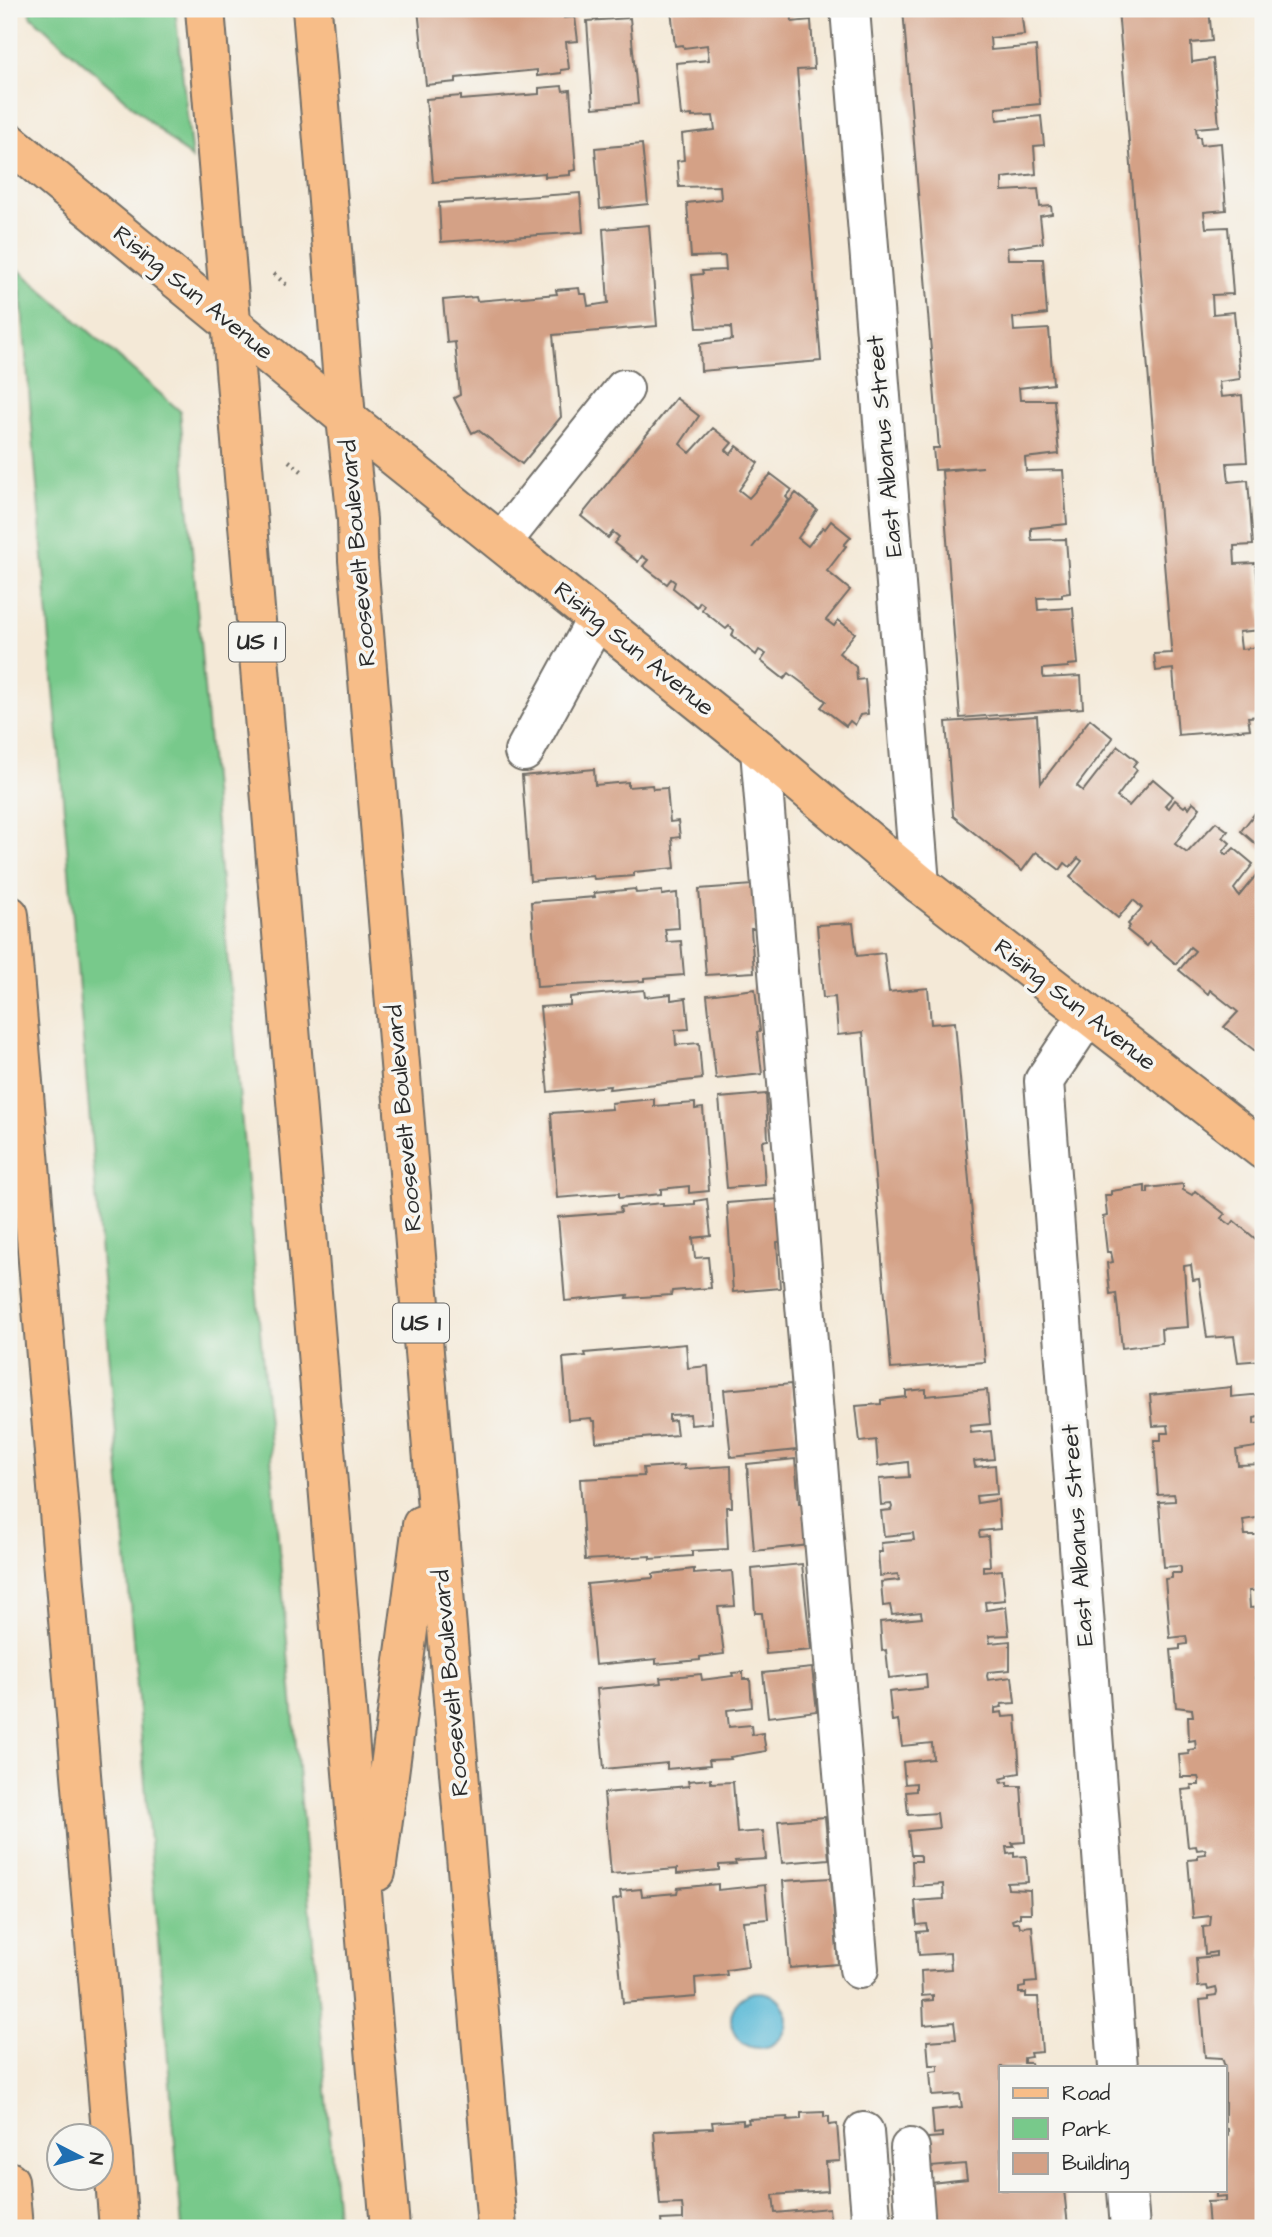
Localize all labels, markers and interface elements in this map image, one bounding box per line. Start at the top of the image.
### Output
street label: Rising Sun Avenue [105,218,280,369]
street label: East Albanus Street [858,333,912,558]
street label: Roosevelt Boulevard [331,438,385,668]
street label: Rising Sun Avenue [546,574,721,725]
road number: US 1 [229,622,285,662]
street label: Rising Sun Avenue [986,931,1163,1080]
street label: Roosevelt Boulevard [377,1003,431,1233]
road number: US 1 [393,1304,449,1342]
street label: East Albanus Street [1053,1423,1103,1647]
street label: Roosevelt Boulevard [424,1568,478,1798]
legend [999,2066,1226,2192]
text: Road [1062,2079,1110,2108]
text: Park [1062,2115,1111,2144]
north arrow [46,2122,116,2192]
text: Building [1062,2149,1130,2180]
text: N [81,2151,109,2166]

